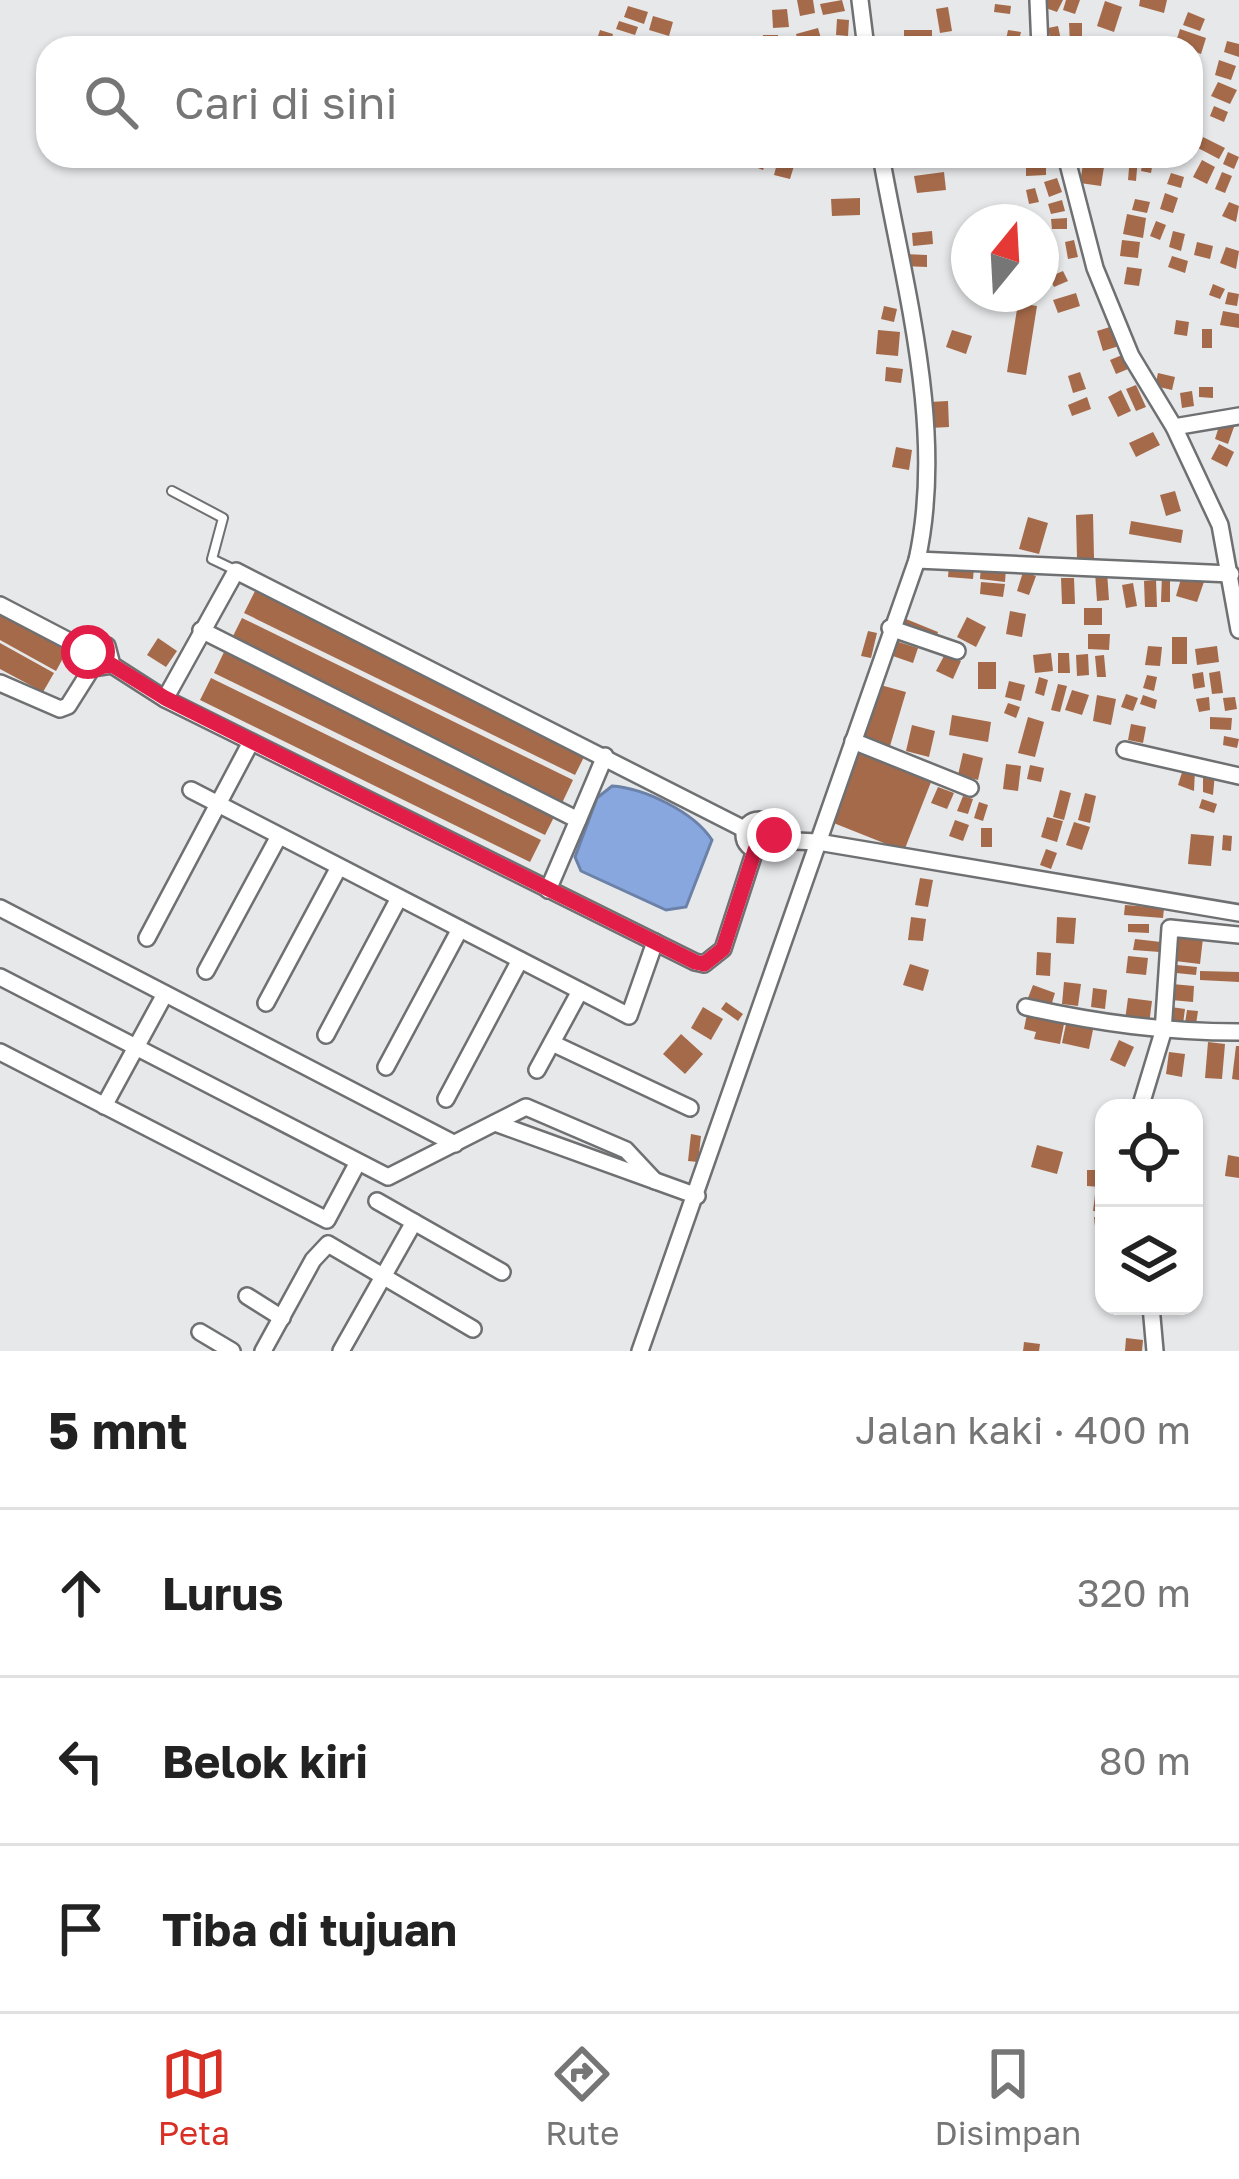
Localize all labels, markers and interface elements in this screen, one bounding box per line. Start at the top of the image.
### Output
search box [36,36,1203,168]
icon: search [78,69,144,135]
text: Cari di sini [174,75,398,129]
north arrow [951,204,1059,312]
route start [61,625,115,679]
route end [747,808,801,862]
map controls [1095,1099,1203,1315]
button: locate [1095,1099,1203,1207]
button: layers [1095,1207,1203,1315]
text: 5 mnt [48,1399,188,1460]
text: Jalan kaki · 400 m [855,1406,1191,1453]
icon: ahead [48,1560,114,1626]
text: Lurus [162,1566,284,1620]
text: 320 m [1077,1569,1191,1616]
icon: left [48,1728,114,1794]
text: Belok kiri [162,1734,368,1788]
text: 80 m [1099,1737,1191,1784]
icon: arrive [48,1896,114,1962]
text: Tiba di tujuan [162,1902,457,1956]
tab: Peta [158,2041,230,2152]
tab: Rute [545,2041,619,2152]
tab: Disimpan [935,2041,1081,2152]

